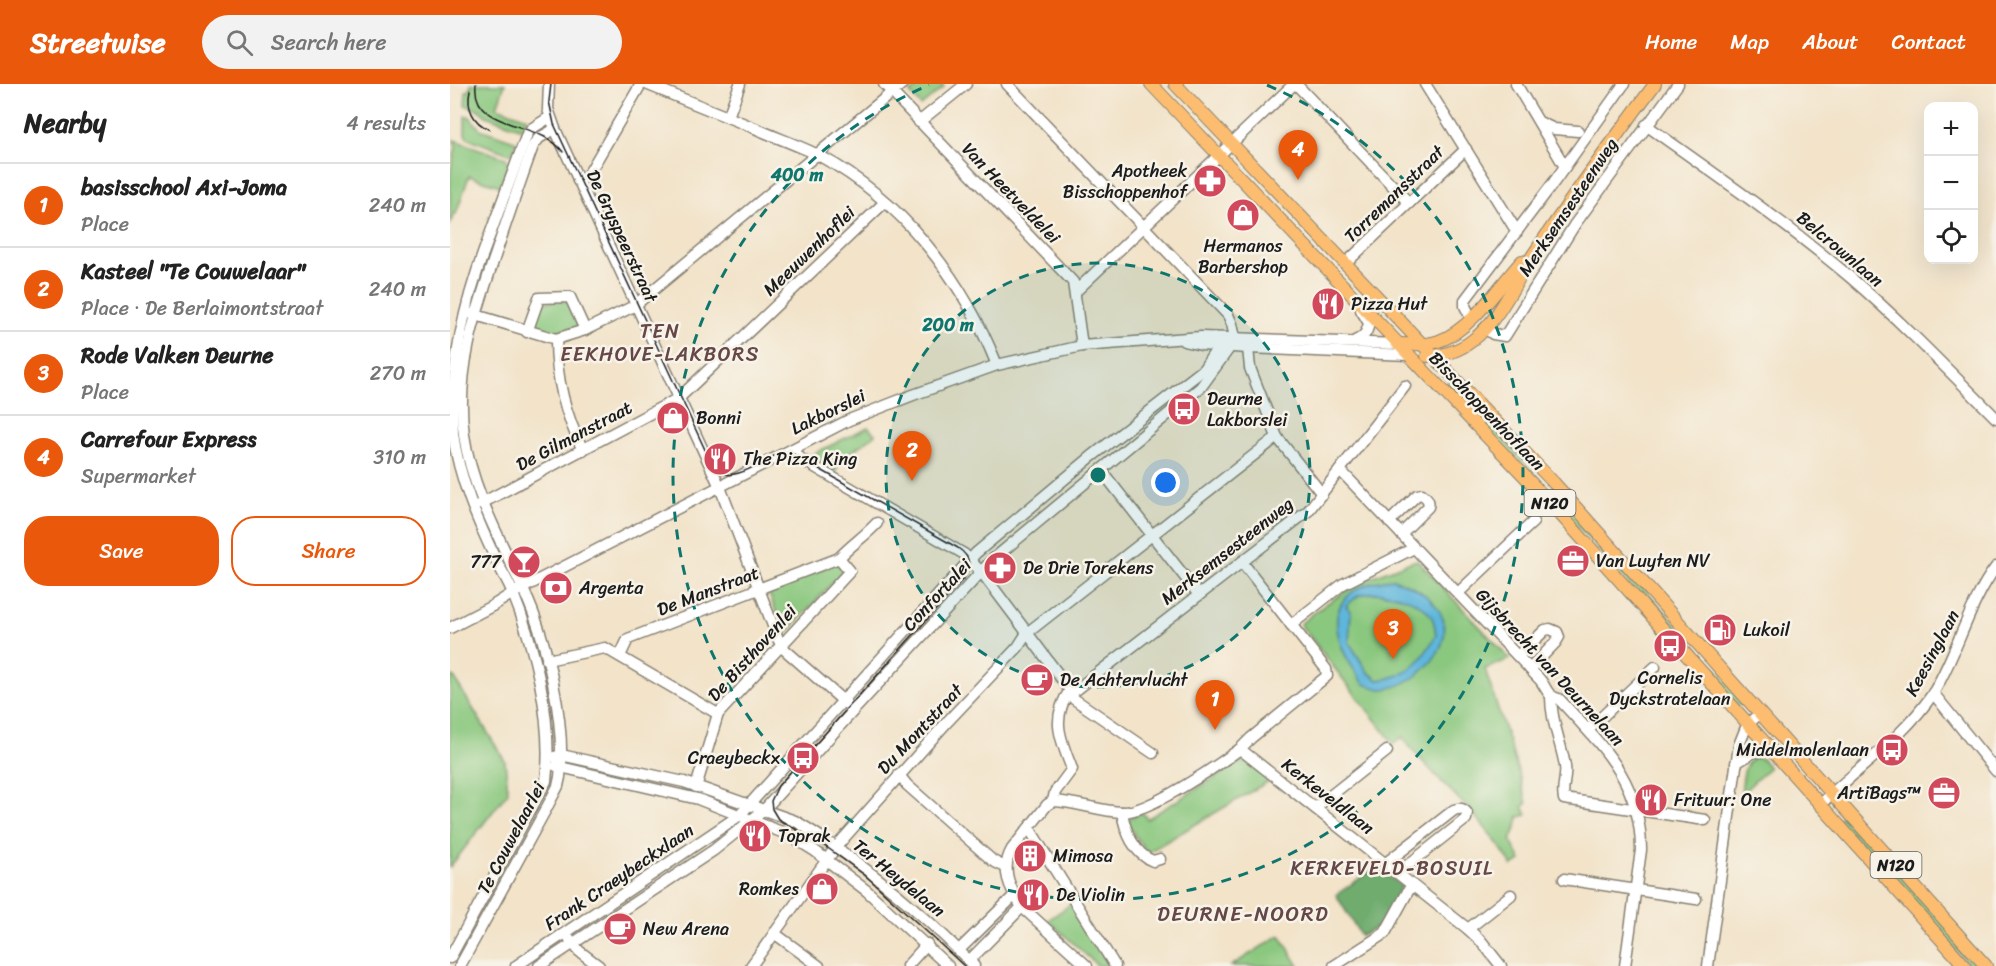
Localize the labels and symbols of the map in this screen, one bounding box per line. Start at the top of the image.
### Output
pin: 4 [1278,130,1318,180]
street label: Merksemsesteenweg [1509,131,1627,283]
street label: Van Heetveldelei [954,135,1069,252]
street label: Torremansstraat [1336,137,1453,251]
place label: Apotheek Bisschoppenhof [1063,155,1189,208]
text: 400 m [770,159,823,191]
pharmacy icon: Apotheek Bisschoppenhof [1192,163,1228,199]
street label: De Gryspeerstraat [577,164,667,308]
street label: Meeuwenhoflei [755,197,864,304]
shop icon: Hermanos Barbershop [1225,197,1261,233]
street label: Belcrownlaan [1789,203,1891,296]
place label: Hermanos Barbershop [1198,230,1289,283]
restaurant icon: Pizza Hut [1310,286,1346,322]
place label: Pizza Hut [1351,288,1428,320]
text: 200 m [921,309,974,341]
district label: TEN EEKHOVE-LAKBORS [560,314,760,372]
street label: Bisschoppenhoflaan [1421,343,1553,479]
street label: Lakborslei [785,380,872,444]
place label: Deurne Lakborslei [1207,383,1288,436]
bus stop icon: Deurne Lakborslei [1166,391,1202,427]
street label: De Gilmanstraat [510,392,638,480]
shop icon: Bonni [655,400,691,436]
place label: Bonni [696,402,742,434]
pin: 2 [892,432,932,481]
restaurant icon: The Pizza King [702,441,738,477]
place label: The Pizza King [743,443,857,475]
centre of rings [1088,465,1108,485]
your location [1151,468,1180,497]
street label: Merksemsesteenweg [1153,489,1301,613]
road number: N120 [1524,490,1576,516]
office icon: Van Luyten NV [1555,543,1591,579]
bar icon: 777 [506,544,542,580]
place label: Van Luyten NV [1596,545,1711,577]
place label: 777 [470,546,503,578]
street label: Confortalei [894,550,980,639]
pharmacy icon: De Drie Torekens [982,550,1018,586]
place label: De Drie Torekens [1023,552,1154,584]
street label: De Manstraat [652,557,764,625]
bank icon: Argenta [538,570,574,606]
place label: Argenta [578,572,644,604]
street label: Gijsbrecht van Deurnelaan [1467,580,1633,754]
street label: De Bisthovenlei [699,596,806,709]
street label: Keesinglaan [1896,604,1968,702]
pin: 3 [1374,610,1412,659]
fuel station icon: Lukoil [1702,612,1738,648]
place label: Lukoil [1743,614,1791,646]
bus stop icon: Cornelis Dyckstratelaan [1652,628,1688,664]
cafe icon: De Achtervlucht [1019,662,1055,698]
place label: Cornelis Dyckstratelaan [1609,662,1731,715]
place label: De Achtervlucht [1060,664,1188,696]
street label: Du Montstraat [869,675,971,782]
pin: 1 [1196,680,1234,730]
bus stop icon: Middelmolenlaan [1874,732,1910,768]
place label: Middelmolenlaan [1736,734,1869,766]
bus stop icon: Craeybeckx [785,740,821,776]
place label: Craeybeckx [688,742,781,774]
street label: Kerkeveldlaan [1274,749,1382,843]
street label: Te Couwelaarlei [468,775,555,900]
office icon: ArtiBags™ [1926,775,1962,811]
place label: ArtiBags™ [1836,777,1921,809]
restaurant icon: Frituur: One [1633,782,1669,818]
place label: Frituur: One [1674,784,1771,816]
street label: Frank Craeybeckxlaan [537,815,701,939]
restaurant icon: Toprak [737,818,773,854]
place label: Toprak [778,820,831,852]
street label: Ter Heydelaan [845,830,953,926]
building icon: Mimosa [1012,838,1048,874]
place label: Mimosa [1053,840,1113,872]
district label: KERKEVELD-BOSUIL [1290,851,1494,886]
road number: N120 [1870,852,1922,878]
shop icon: Romkes [804,871,840,907]
place label: Romkes [739,873,800,905]
restaurant icon: De Violin [1015,877,1051,913]
place label: De Violin [1056,879,1125,911]
district label: DEURNE-NOORD [1157,895,1329,933]
cafe icon: New Arena [602,911,638,947]
place label: New Arena [643,913,729,945]

